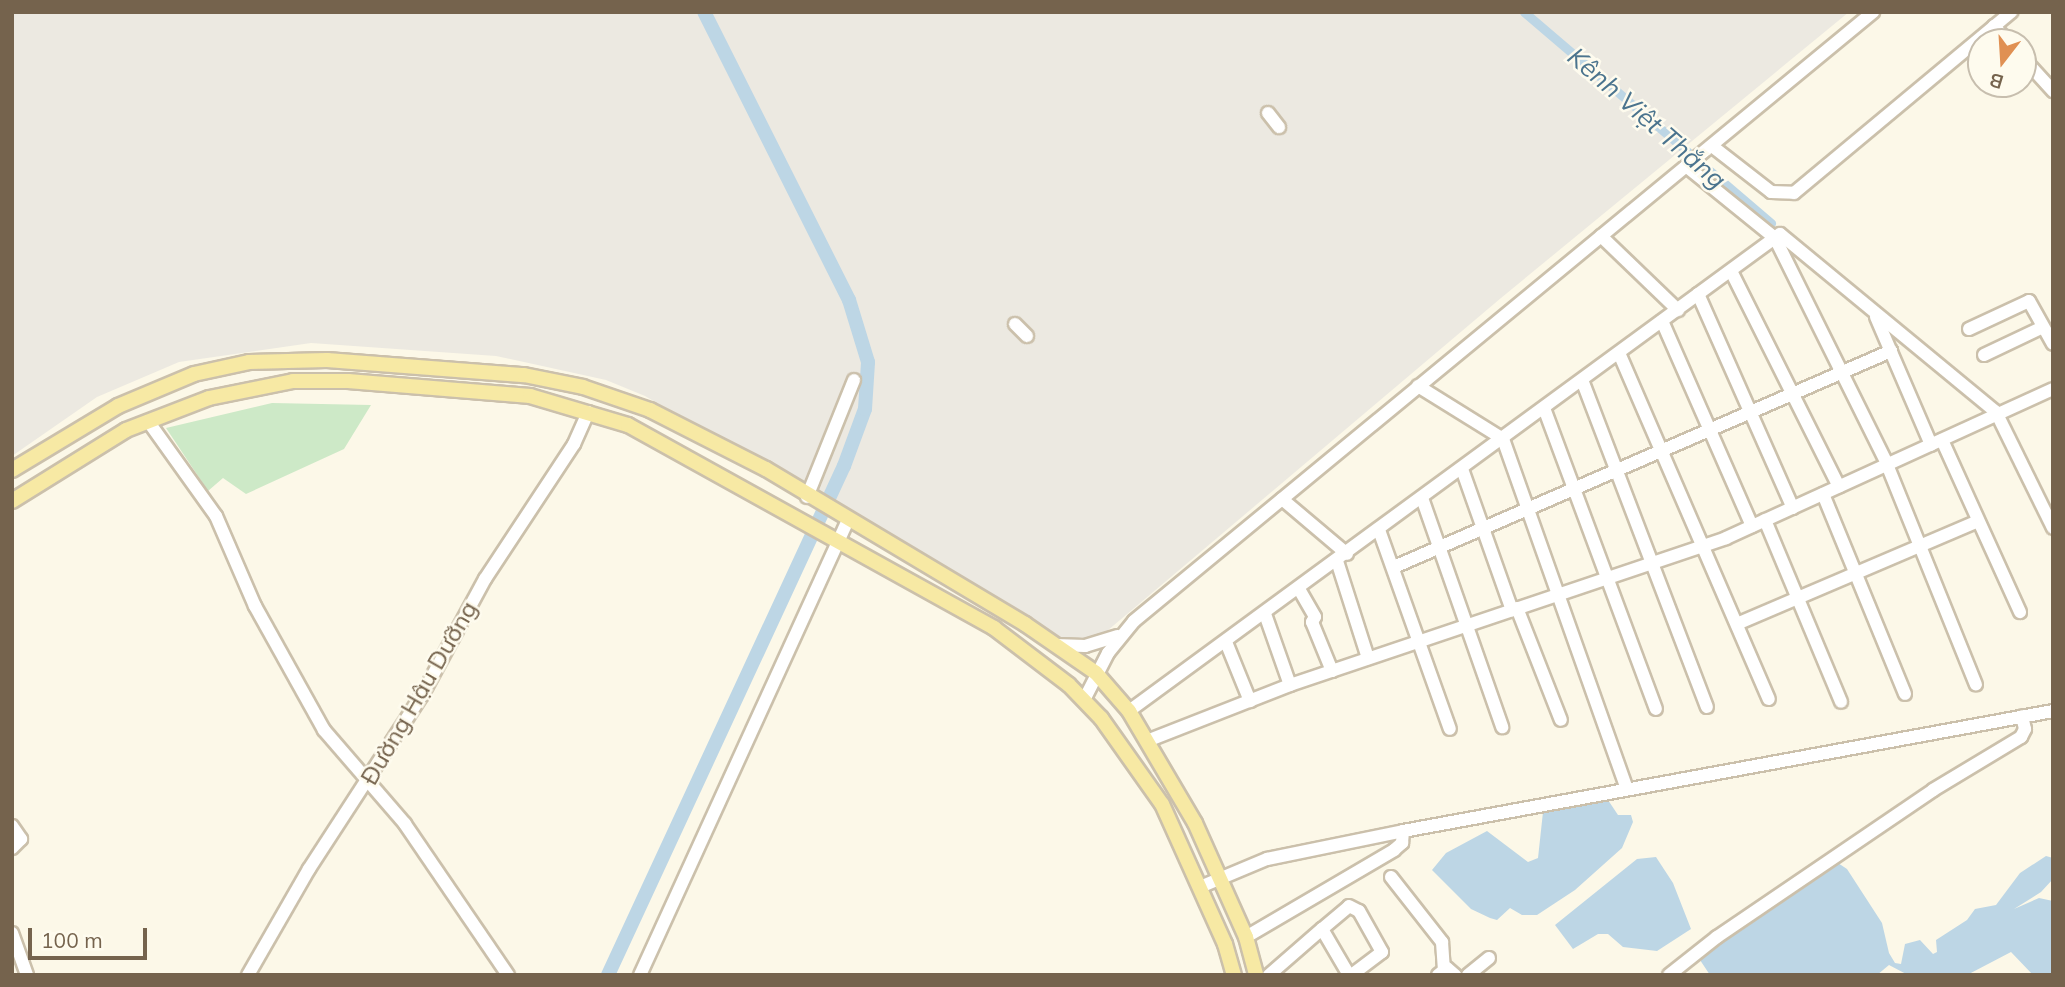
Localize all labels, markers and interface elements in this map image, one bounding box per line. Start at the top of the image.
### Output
north arrow [1967,28,2037,98]
water label: Kênh Việt Thắng [1562,41,1732,195]
text: B [1987,68,2006,95]
street label: Đường Hậu Dưỡng [355,596,483,790]
scale bar [32,914,150,958]
text: 100 m [41,927,103,953]

